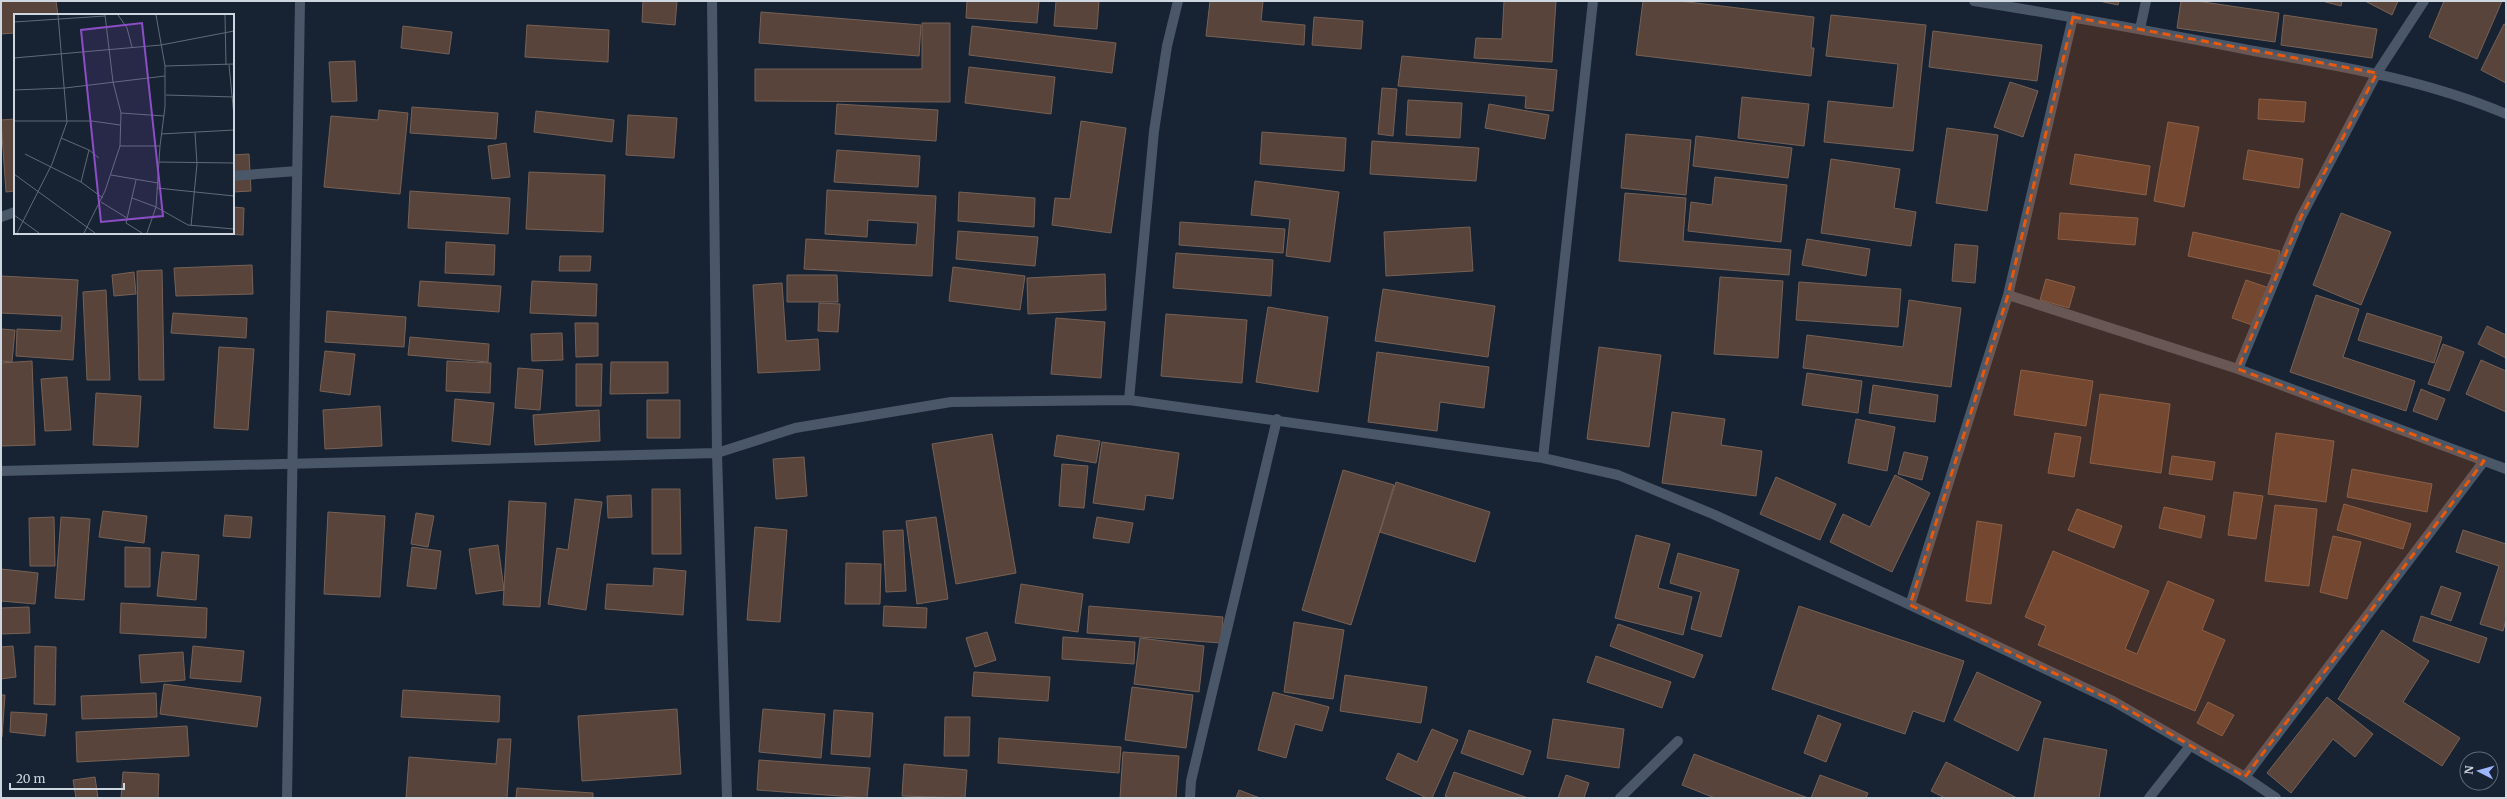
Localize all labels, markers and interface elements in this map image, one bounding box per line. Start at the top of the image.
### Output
inset map [14,14,234,234]
north arrow [2459,751,2499,791]
scale bar [10,765,124,791]
text: N [2462,765,2477,775]
text: 20 m [16,771,45,786]

